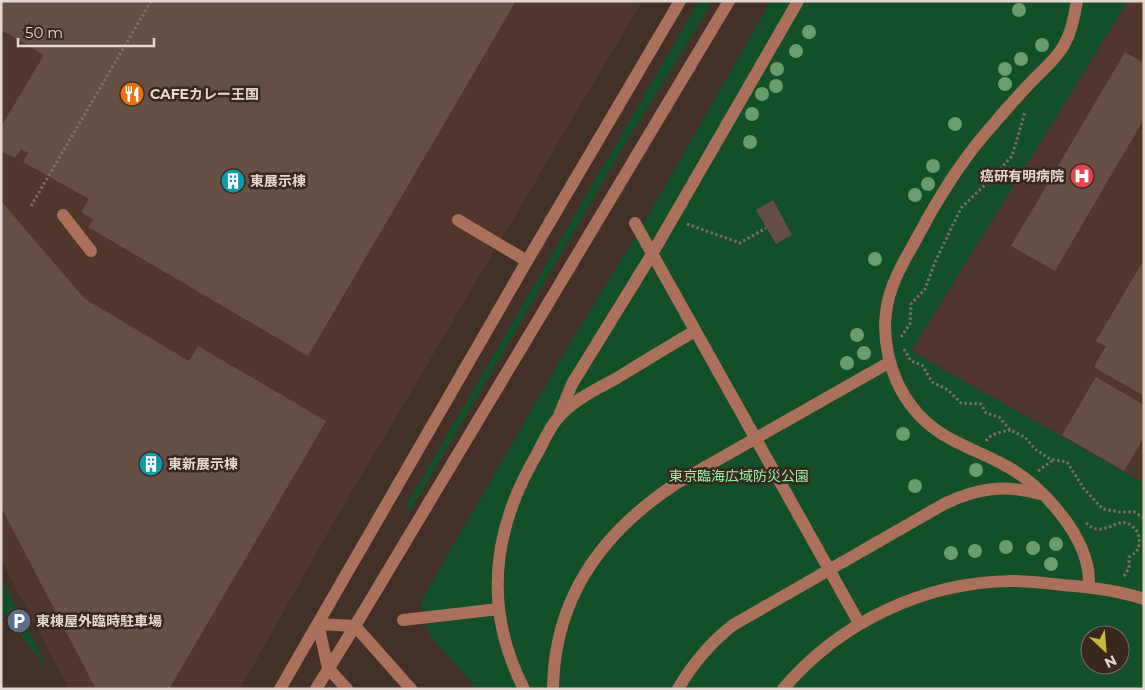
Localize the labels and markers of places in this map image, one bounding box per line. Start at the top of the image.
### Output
restaurant icon: CAFEカレー王国 [119,81,145,107]
place label: CAFEカレー王国 [150,85,259,103]
hospital icon: 癌研有明病院 [1069,163,1095,189]
place label: 癌研有明病院 [980,167,1064,185]
building icon: 東展示棟 [220,168,246,194]
place label: 東展示棟 [250,172,306,190]
building icon: 東新展示棟 [138,451,164,477]
place label: 東新展示棟 [168,455,238,473]
parking icon: 東棟屋外臨時駐車場 [6,608,32,634]
place label: 東棟屋外臨時駐車場 [36,612,162,630]

